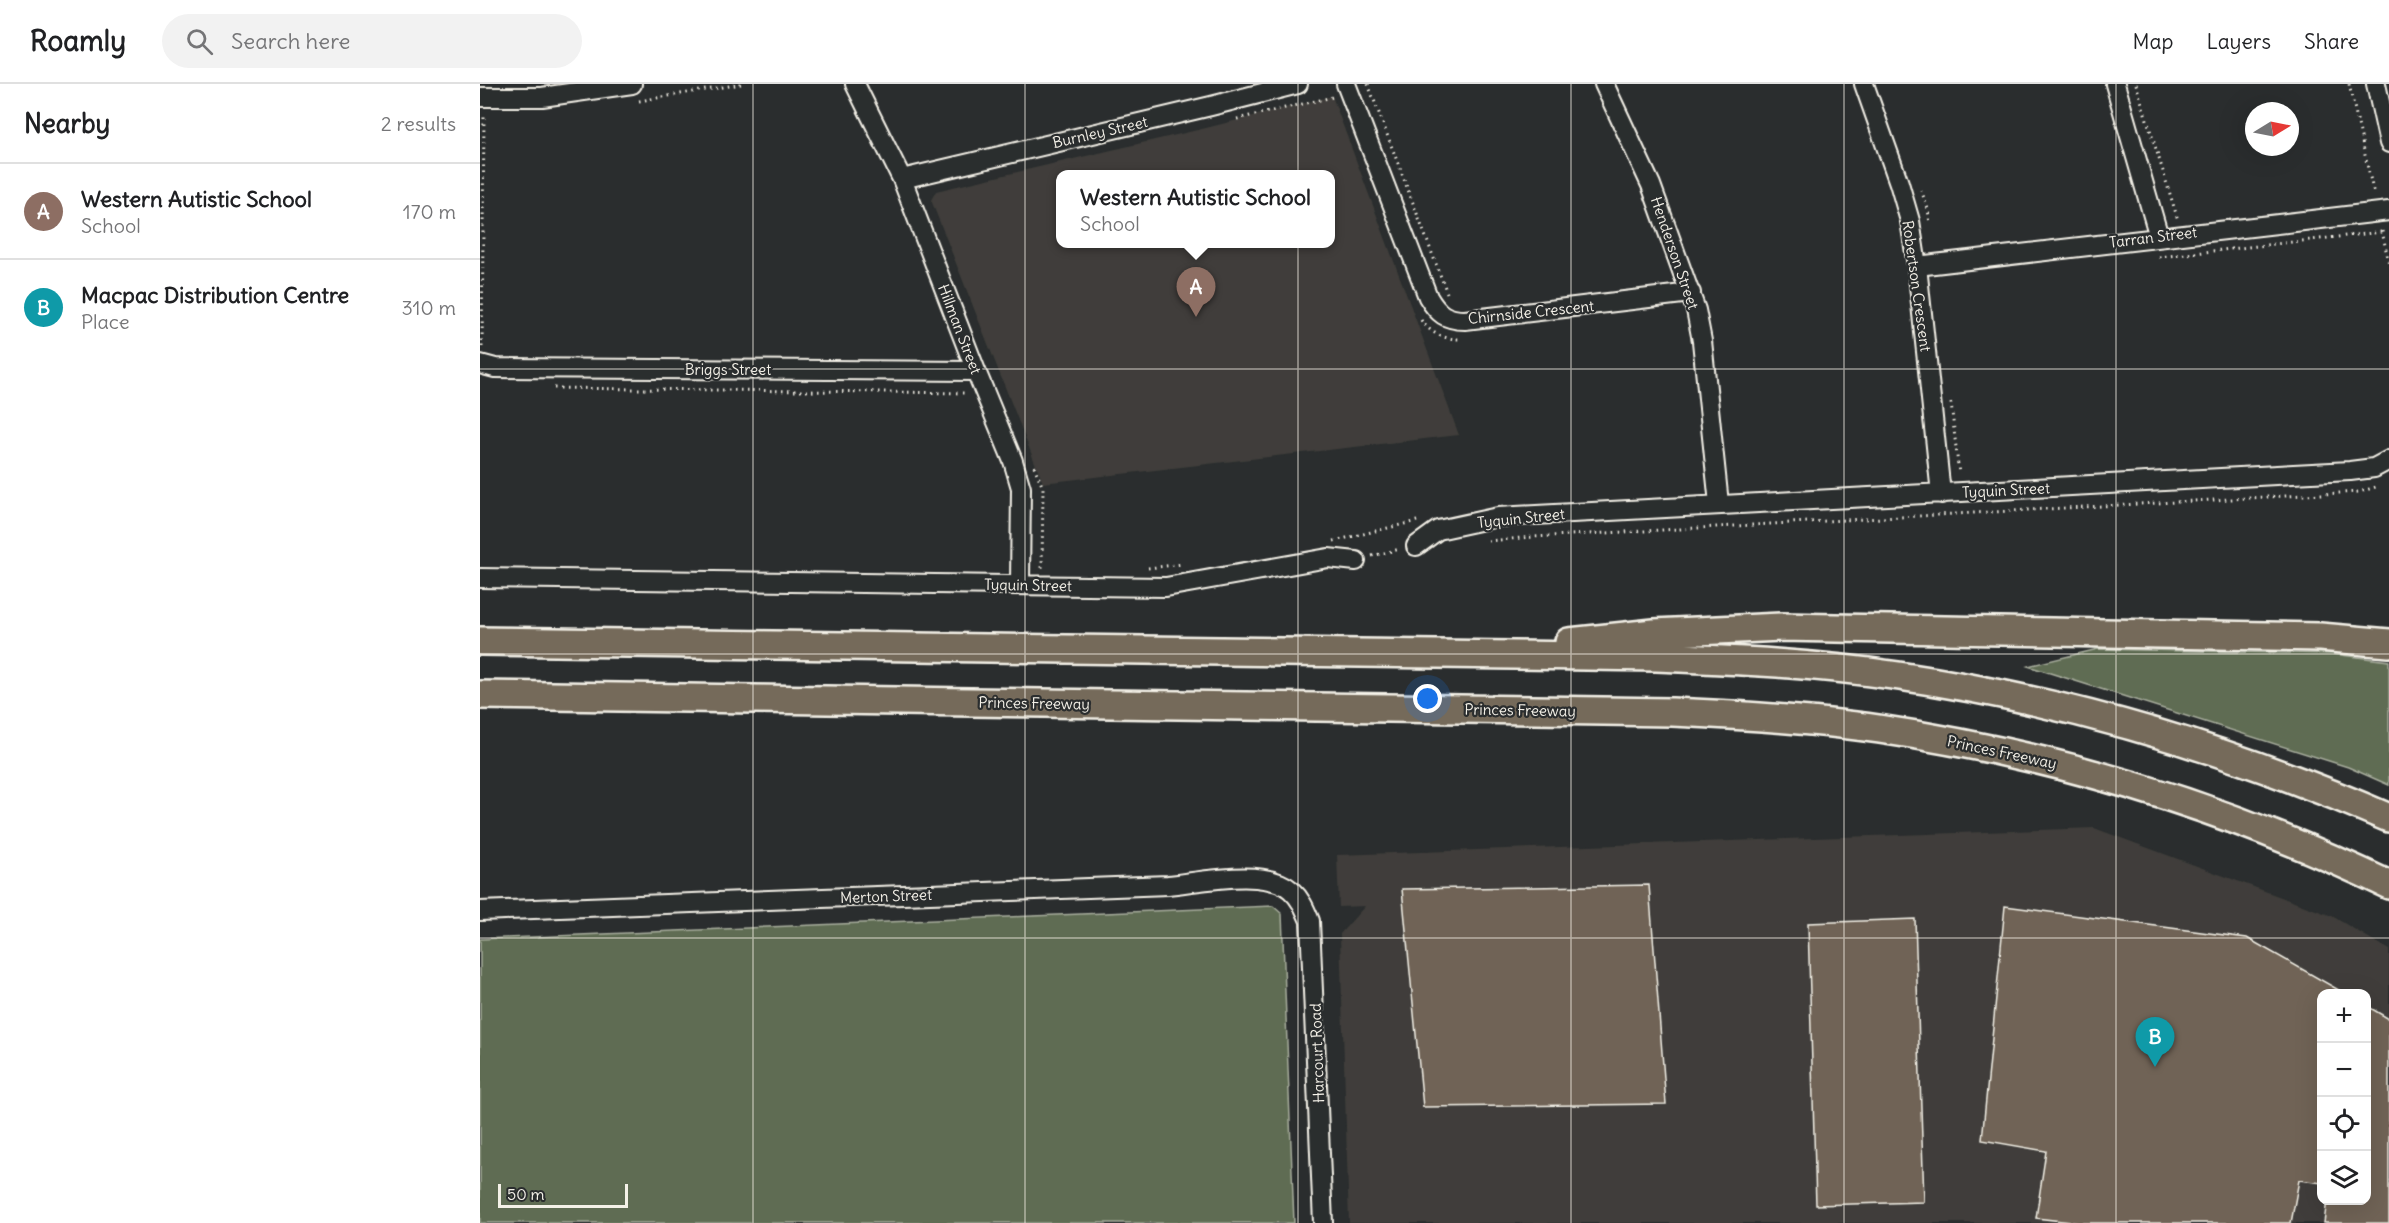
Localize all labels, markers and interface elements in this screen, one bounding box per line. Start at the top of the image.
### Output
search box [162,14,582,68]
text: Roamly [30,23,126,59]
icon: search [183,25,216,58]
text: Search here [231,27,350,55]
text: Map [2133,28,2173,55]
text: Layers [2206,28,2271,55]
text: Share [2304,28,2359,55]
north arrow [2245,102,2299,156]
text: Nearby [24,107,110,140]
text: 2 results [381,111,456,136]
street label: Burnley Street [1051,112,1149,152]
popup [1056,170,1335,248]
text: Western Autistic School [1080,183,1311,211]
text: Western Autistic School [81,185,312,213]
street label: Henderson Street [1647,194,1703,312]
text: A [37,199,50,224]
text: 170 m [403,199,456,224]
text: School [1080,211,1140,236]
text: School [81,213,141,238]
street label: Robertson Crescent [1898,219,1936,353]
street label: Tarran Street [2108,222,2198,252]
pin: A [1176,268,1216,317]
text: Macpac Distribution Centre [81,281,349,309]
street label: Hillman Street [934,281,986,377]
text: B [37,295,50,320]
text: 310 m [401,295,456,320]
street label: Chirnside Crescent [1467,296,1595,328]
text: Place [81,309,129,334]
street label: Briggs Street [685,360,771,379]
street label: Tyquin Street [1962,478,2050,502]
street label: Tyquin Street [1476,504,1566,532]
street label: Tyquin Street [984,575,1072,595]
your location [1413,684,1442,713]
street label: Princes Freeway [978,693,1090,713]
street label: Princes Freeway [1464,700,1576,720]
street label: Princes Freeway [1945,731,2059,773]
street label: Merton Street [840,885,932,907]
map controls [2317,989,2371,1205]
button: + [2317,989,2371,1043]
street label: Harcourt Road [1306,1003,1328,1103]
pin: B [2136,1018,2174,1067]
button: − [2317,1043,2371,1097]
button: locate [2317,1097,2371,1151]
button: layers [2317,1151,2371,1205]
scale bar [498,1181,628,1208]
text: 50 m [507,1184,545,1204]

